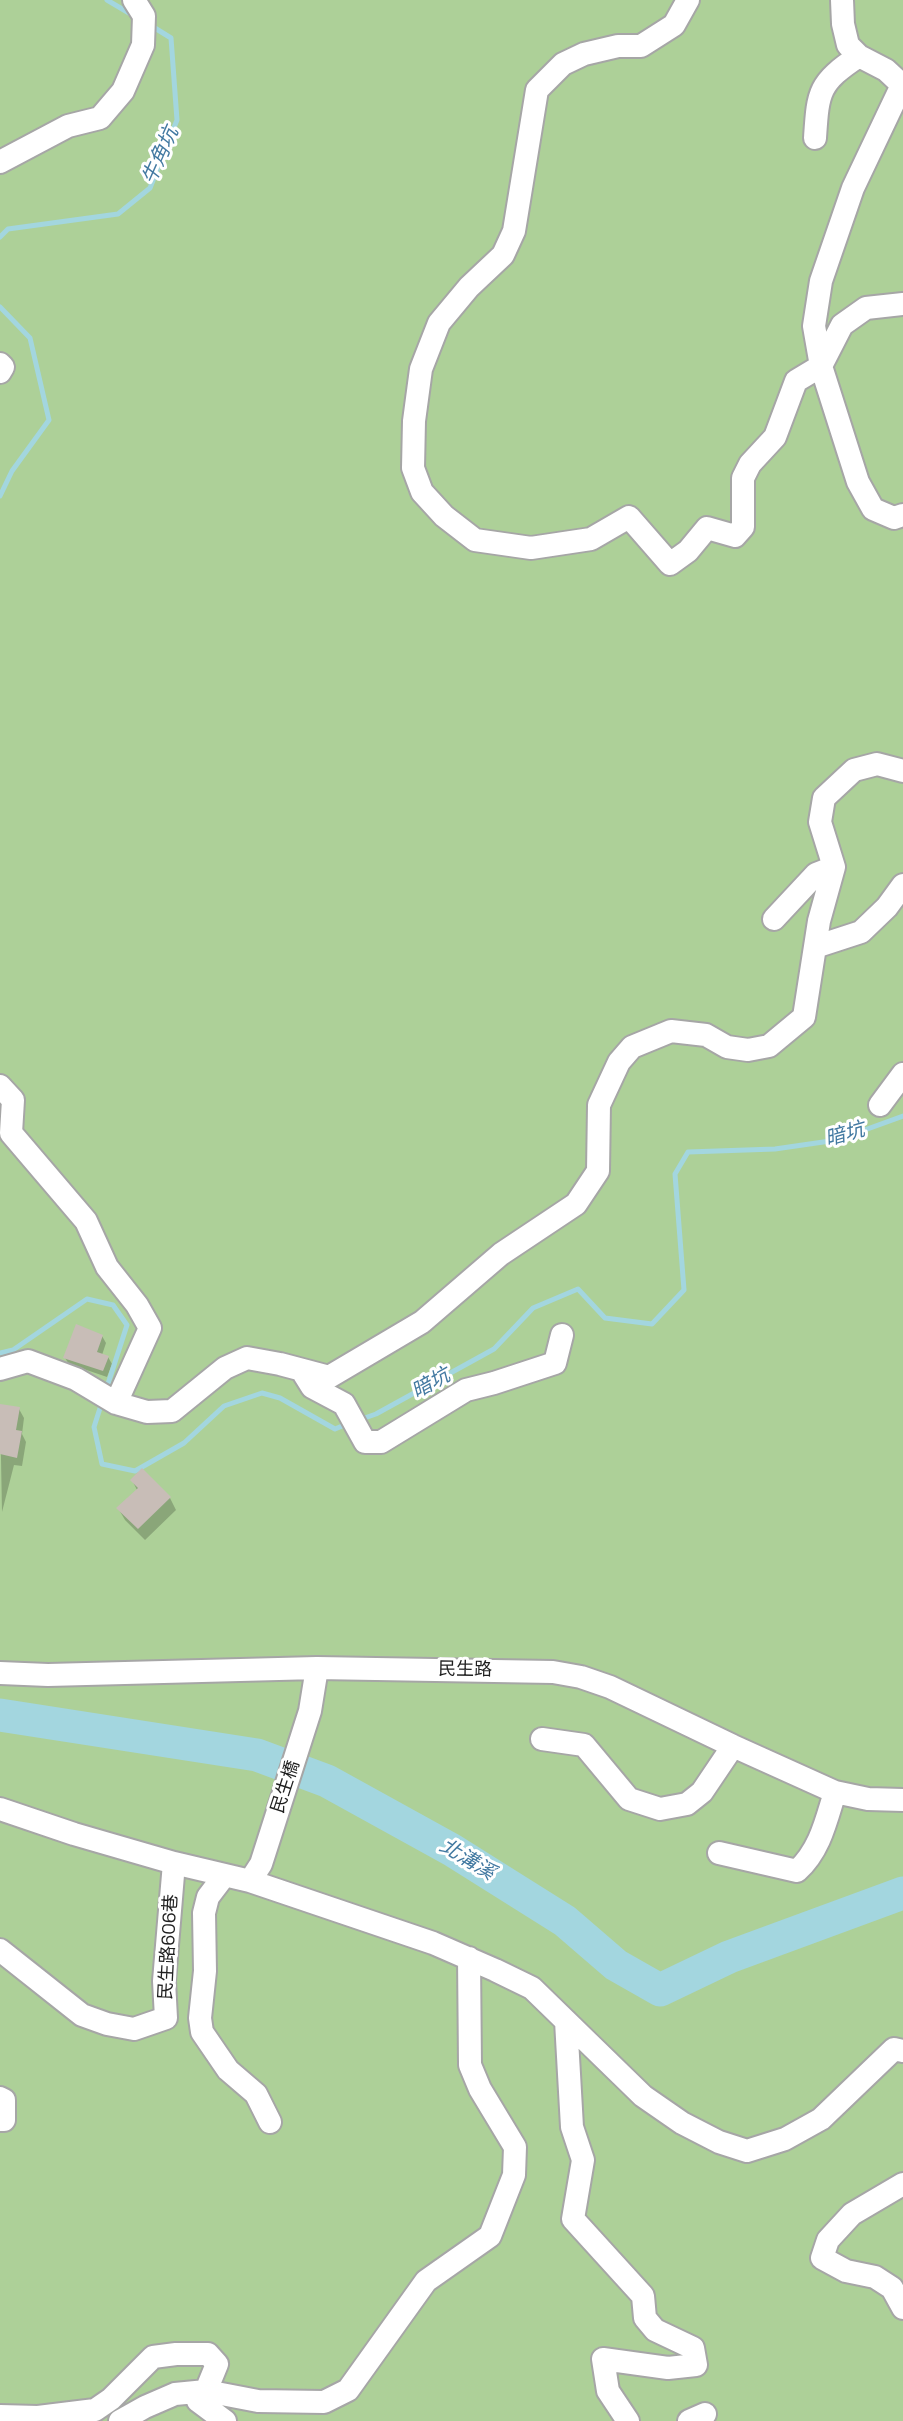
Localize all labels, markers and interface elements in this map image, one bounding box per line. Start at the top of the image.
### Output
water label: 牛角坑 [138,124,184,188]
water label: 暗坑 [822,1118,868,1152]
water label: 暗坑 [408,1364,454,1404]
street label: 民生路 [438,1659,492,1681]
street label: 民生橋 [267,1758,305,1816]
water label: 北溝溪 [435,1834,499,1886]
street label: 民生路606巷 [155,1894,183,2000]

